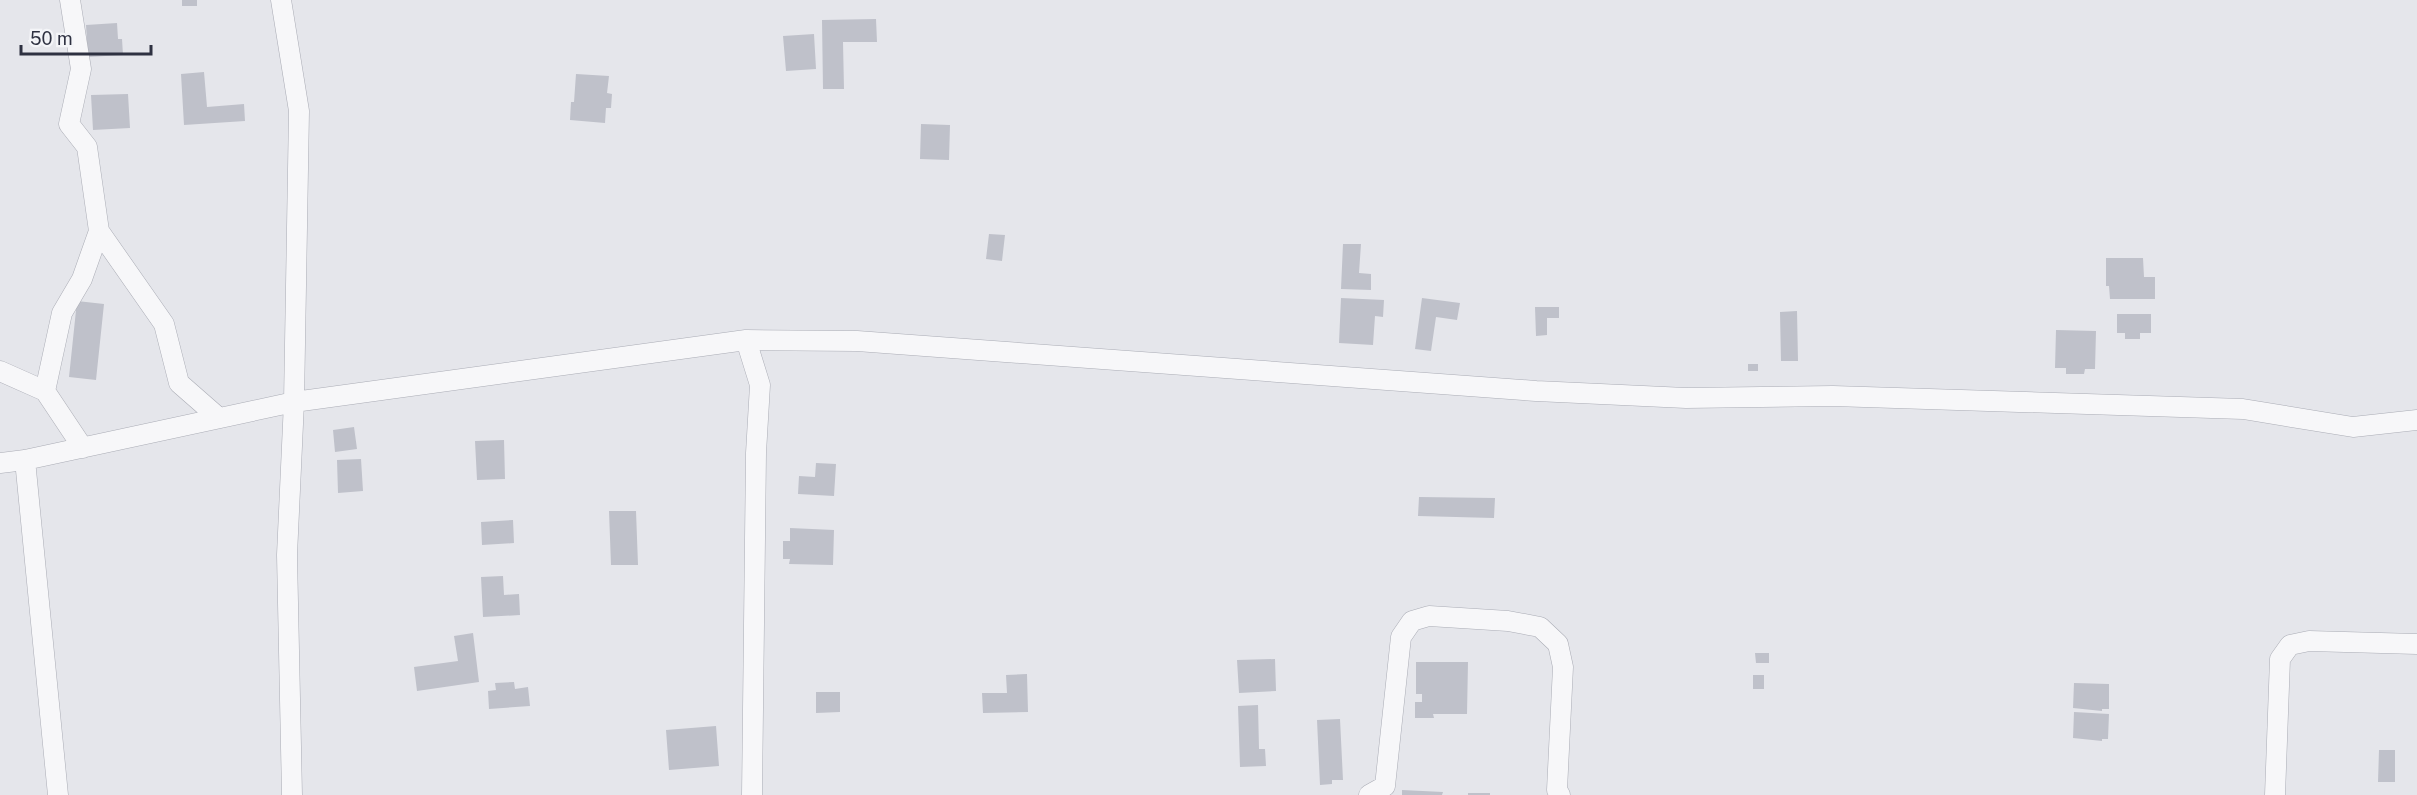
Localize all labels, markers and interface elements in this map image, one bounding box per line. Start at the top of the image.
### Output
scale bar [21,18,152,56]
text: 50 m [30,28,73,49]

